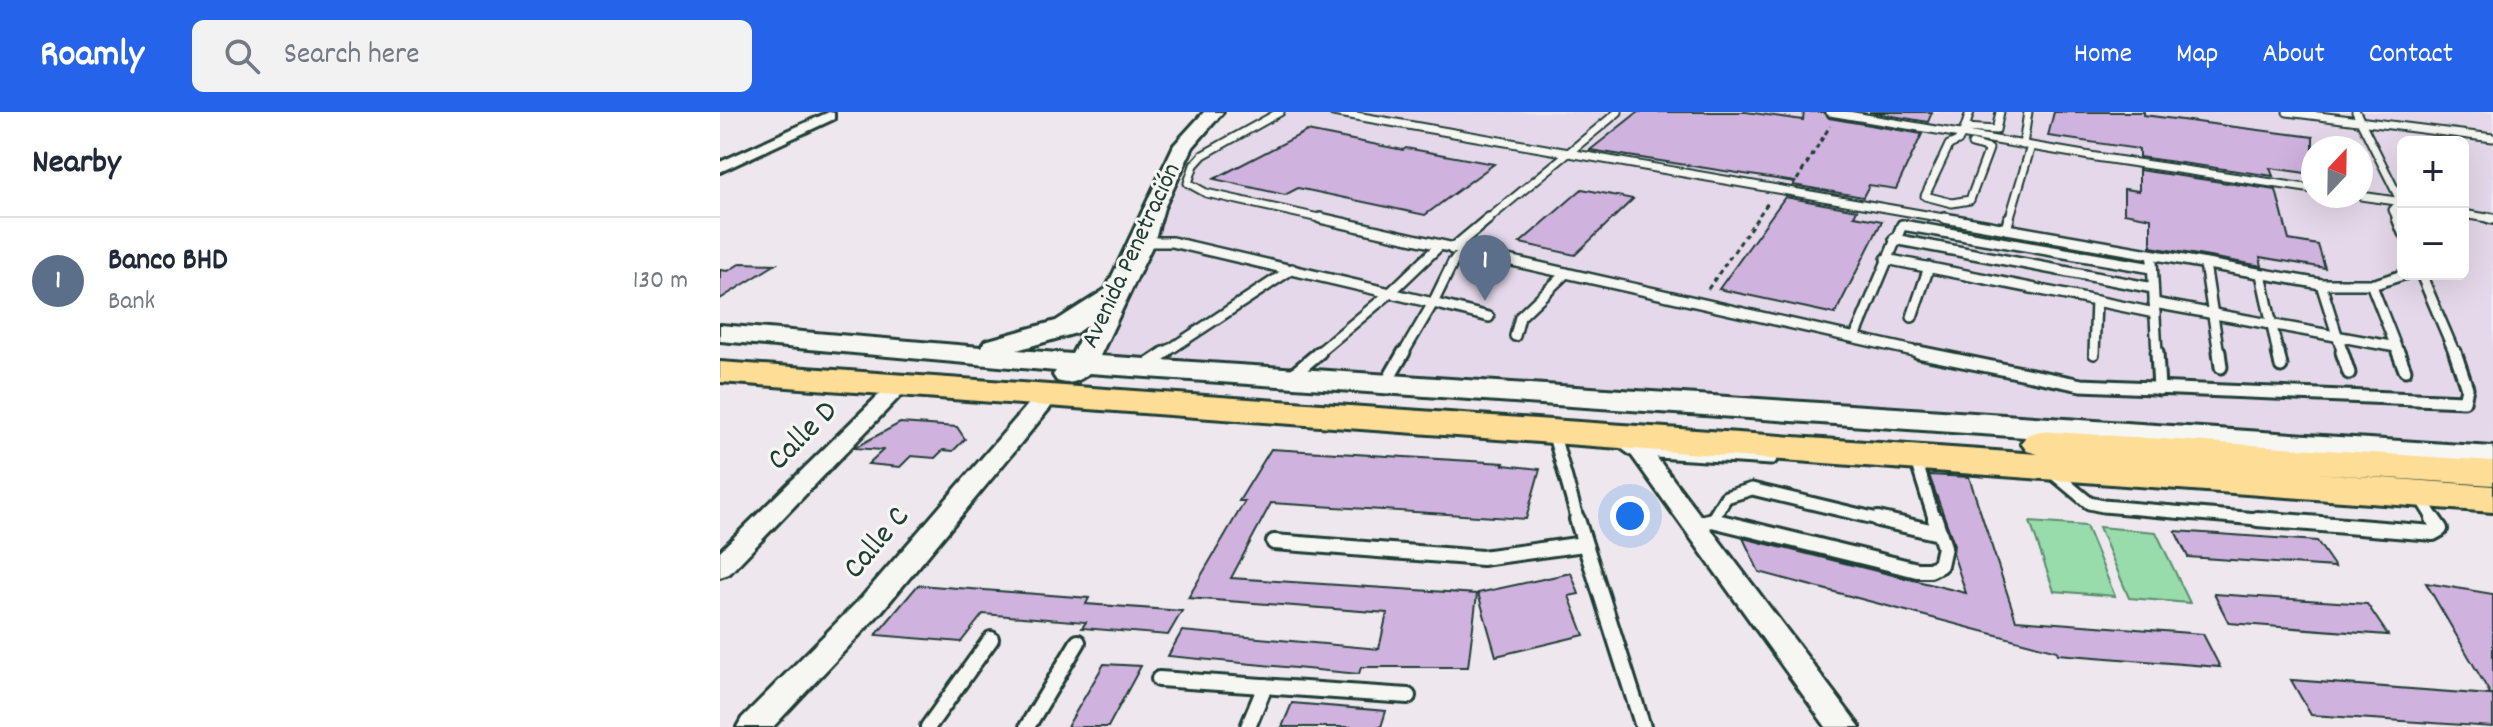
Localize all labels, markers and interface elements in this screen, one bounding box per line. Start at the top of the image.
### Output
search box [192,20,752,92]
text: Roamly [40,29,144,84]
icon: search [220,34,264,78]
text: Search here [284,35,419,78]
text: Home [2074,36,2132,76]
text: Map [2176,36,2218,76]
text: About [2262,36,2325,76]
text: Contact [2369,36,2453,76]
north arrow [2301,136,2373,208]
map controls [2397,136,2469,280]
button: + [2397,136,2469,208]
text: Nearby [32,140,121,189]
street label: Avenida Penetración [1073,157,1191,355]
button: − [2397,208,2469,280]
pin: 1 [1459,235,1511,301]
text: Banco BHD [108,241,228,284]
text: 1 [55,263,61,300]
text: 130 m [633,263,688,300]
text: Bank [108,284,155,321]
street label: Calle D [758,391,850,483]
your location [1610,496,1650,536]
street label: Calle C [834,497,922,591]

